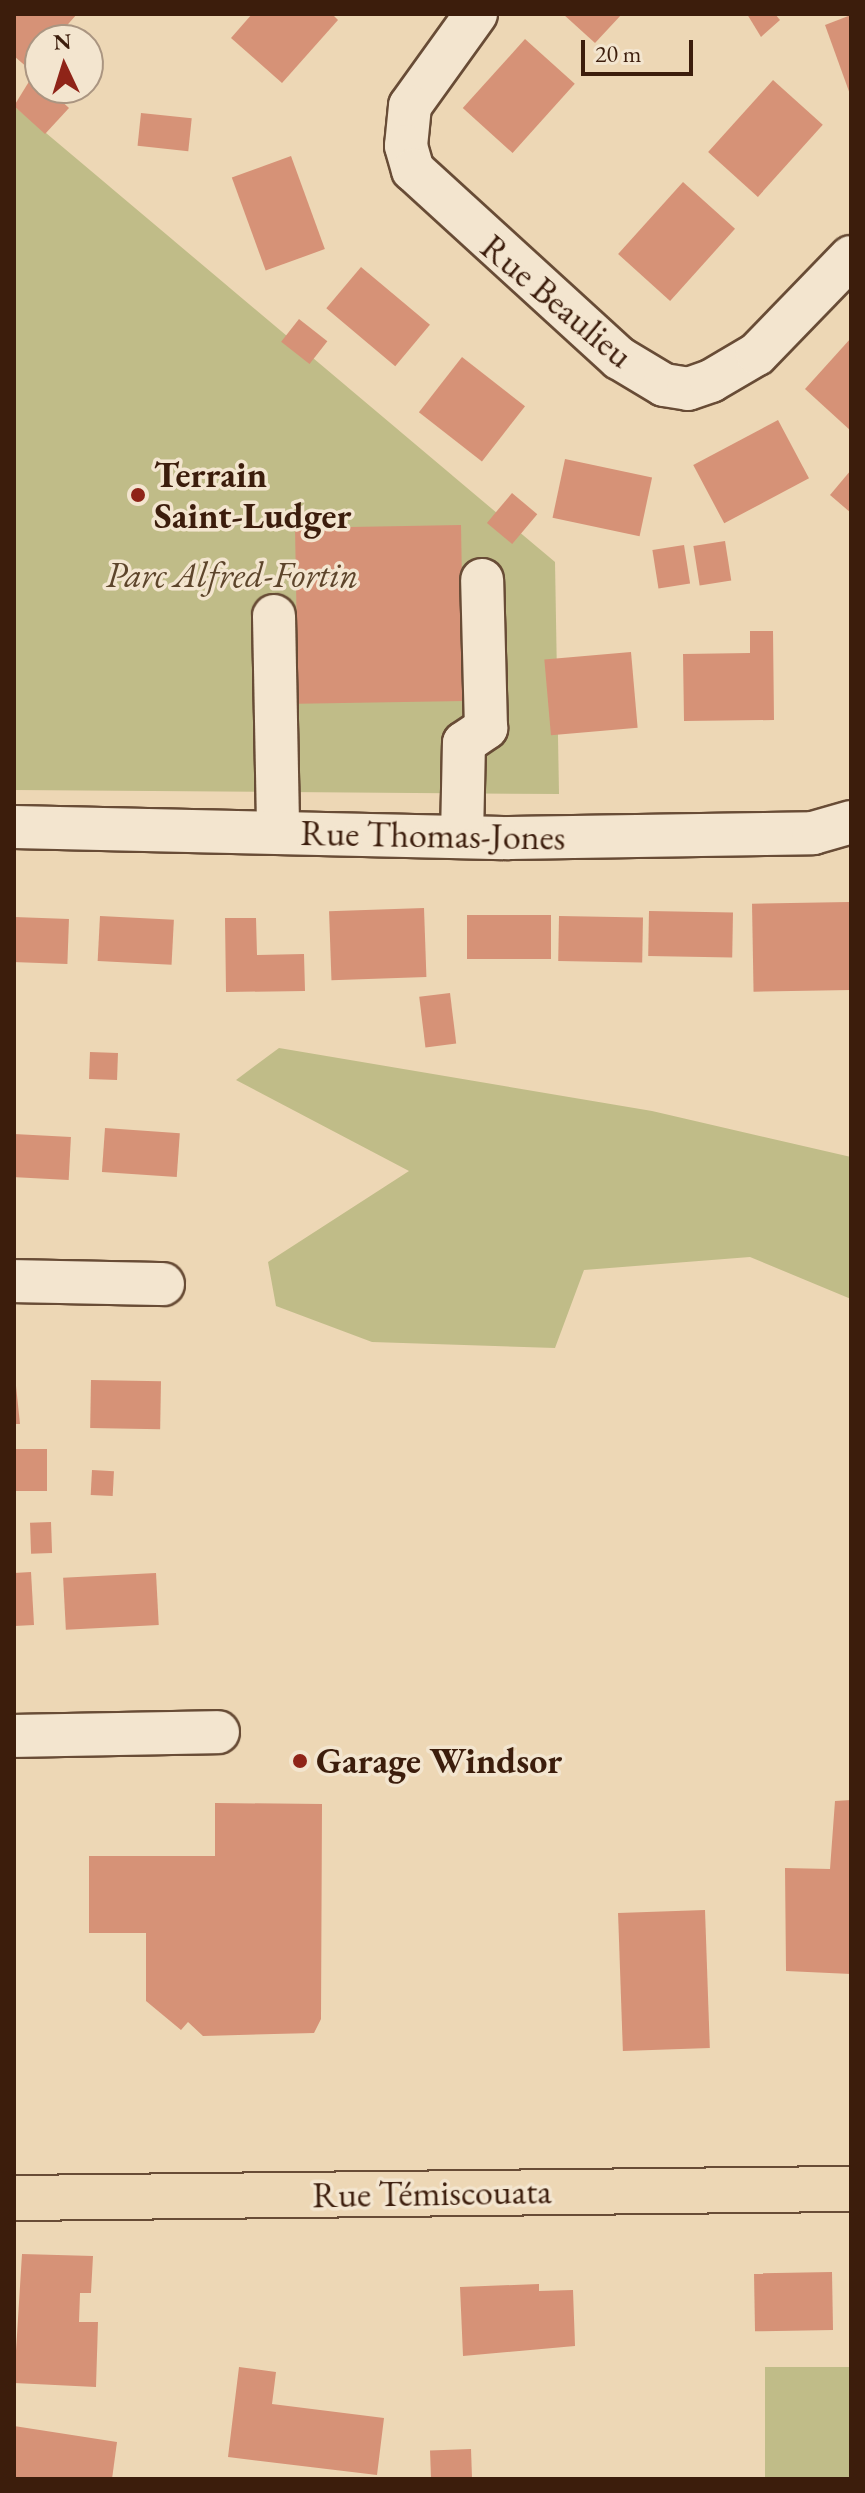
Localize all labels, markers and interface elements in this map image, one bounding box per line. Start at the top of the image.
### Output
north arrow [24,24,104,104]
scale bar [585,24,697,74]
text: N [53,26,72,57]
text: 20 m [595,38,642,69]
street label: Rue Beaulieu [472,225,642,377]
place label: Terrain Saint-Ludger [154,452,351,537]
marker: Terrain Saint-Ludger [129,486,147,504]
park label: Parc Alfred-Fortin [106,553,358,597]
street label: Rue Thomas-Jones [300,811,566,859]
place label: Garage Windsor [316,1739,562,1783]
marker: Garage Windsor [291,1752,309,1770]
street label: Rue Témiscouata [312,2169,552,2217]

